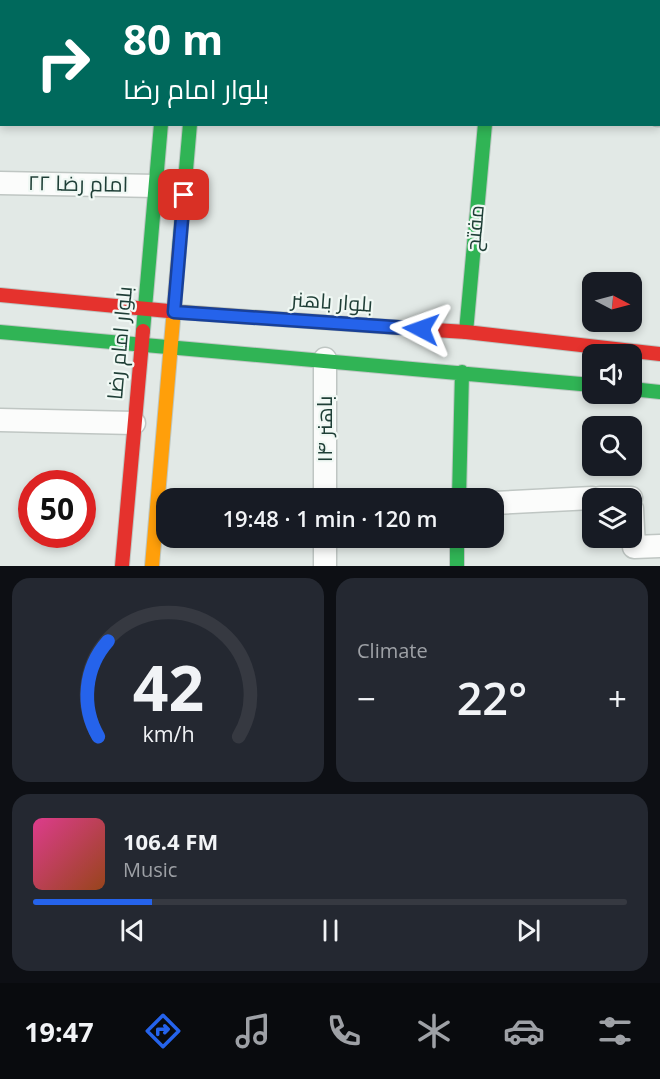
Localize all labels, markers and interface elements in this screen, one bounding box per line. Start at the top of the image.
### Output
text: 80 m [123,10,223,67]
icon: right [24,24,102,102]
text: بلوار امام رضا [123,70,269,107]
street label: امام رضا ۲۲ [28,168,128,199]
pin [158,169,209,220]
icon: arrive [167,178,200,211]
street label: مفتح [458,204,491,252]
north arrow [582,272,642,332]
map controls [582,272,642,548]
street label: بلوار باهنر [289,284,374,318]
street label: بلوار امام رضا [100,285,139,401]
position arrow [389,297,453,361]
button: sound [582,344,642,404]
street label: باهنر ۱۴ [310,396,338,462]
button: search [582,416,642,476]
speed limit sign: 50 [18,470,96,548]
button: layers [582,488,642,548]
text: 19:48 · 1 min · 120 m [222,503,438,533]
text: Climate [357,637,428,664]
text: 42 [132,644,204,729]
text: 22° [457,667,527,728]
text: − [357,676,376,721]
text: + [608,676,627,721]
text: km/h [142,719,194,748]
text: 106.4 FM [123,826,218,856]
text: Music [123,856,177,883]
icon: previous [116,914,149,947]
icon: pause [314,914,347,947]
icon: next [512,914,545,947]
icon: directions [142,1010,184,1052]
icon: music [232,1010,274,1052]
icon: phone [323,1010,365,1052]
icon: climate [413,1010,455,1052]
icon: car [503,1010,545,1052]
icon: filters [594,1010,636,1052]
text: 19:47 [24,1013,94,1050]

